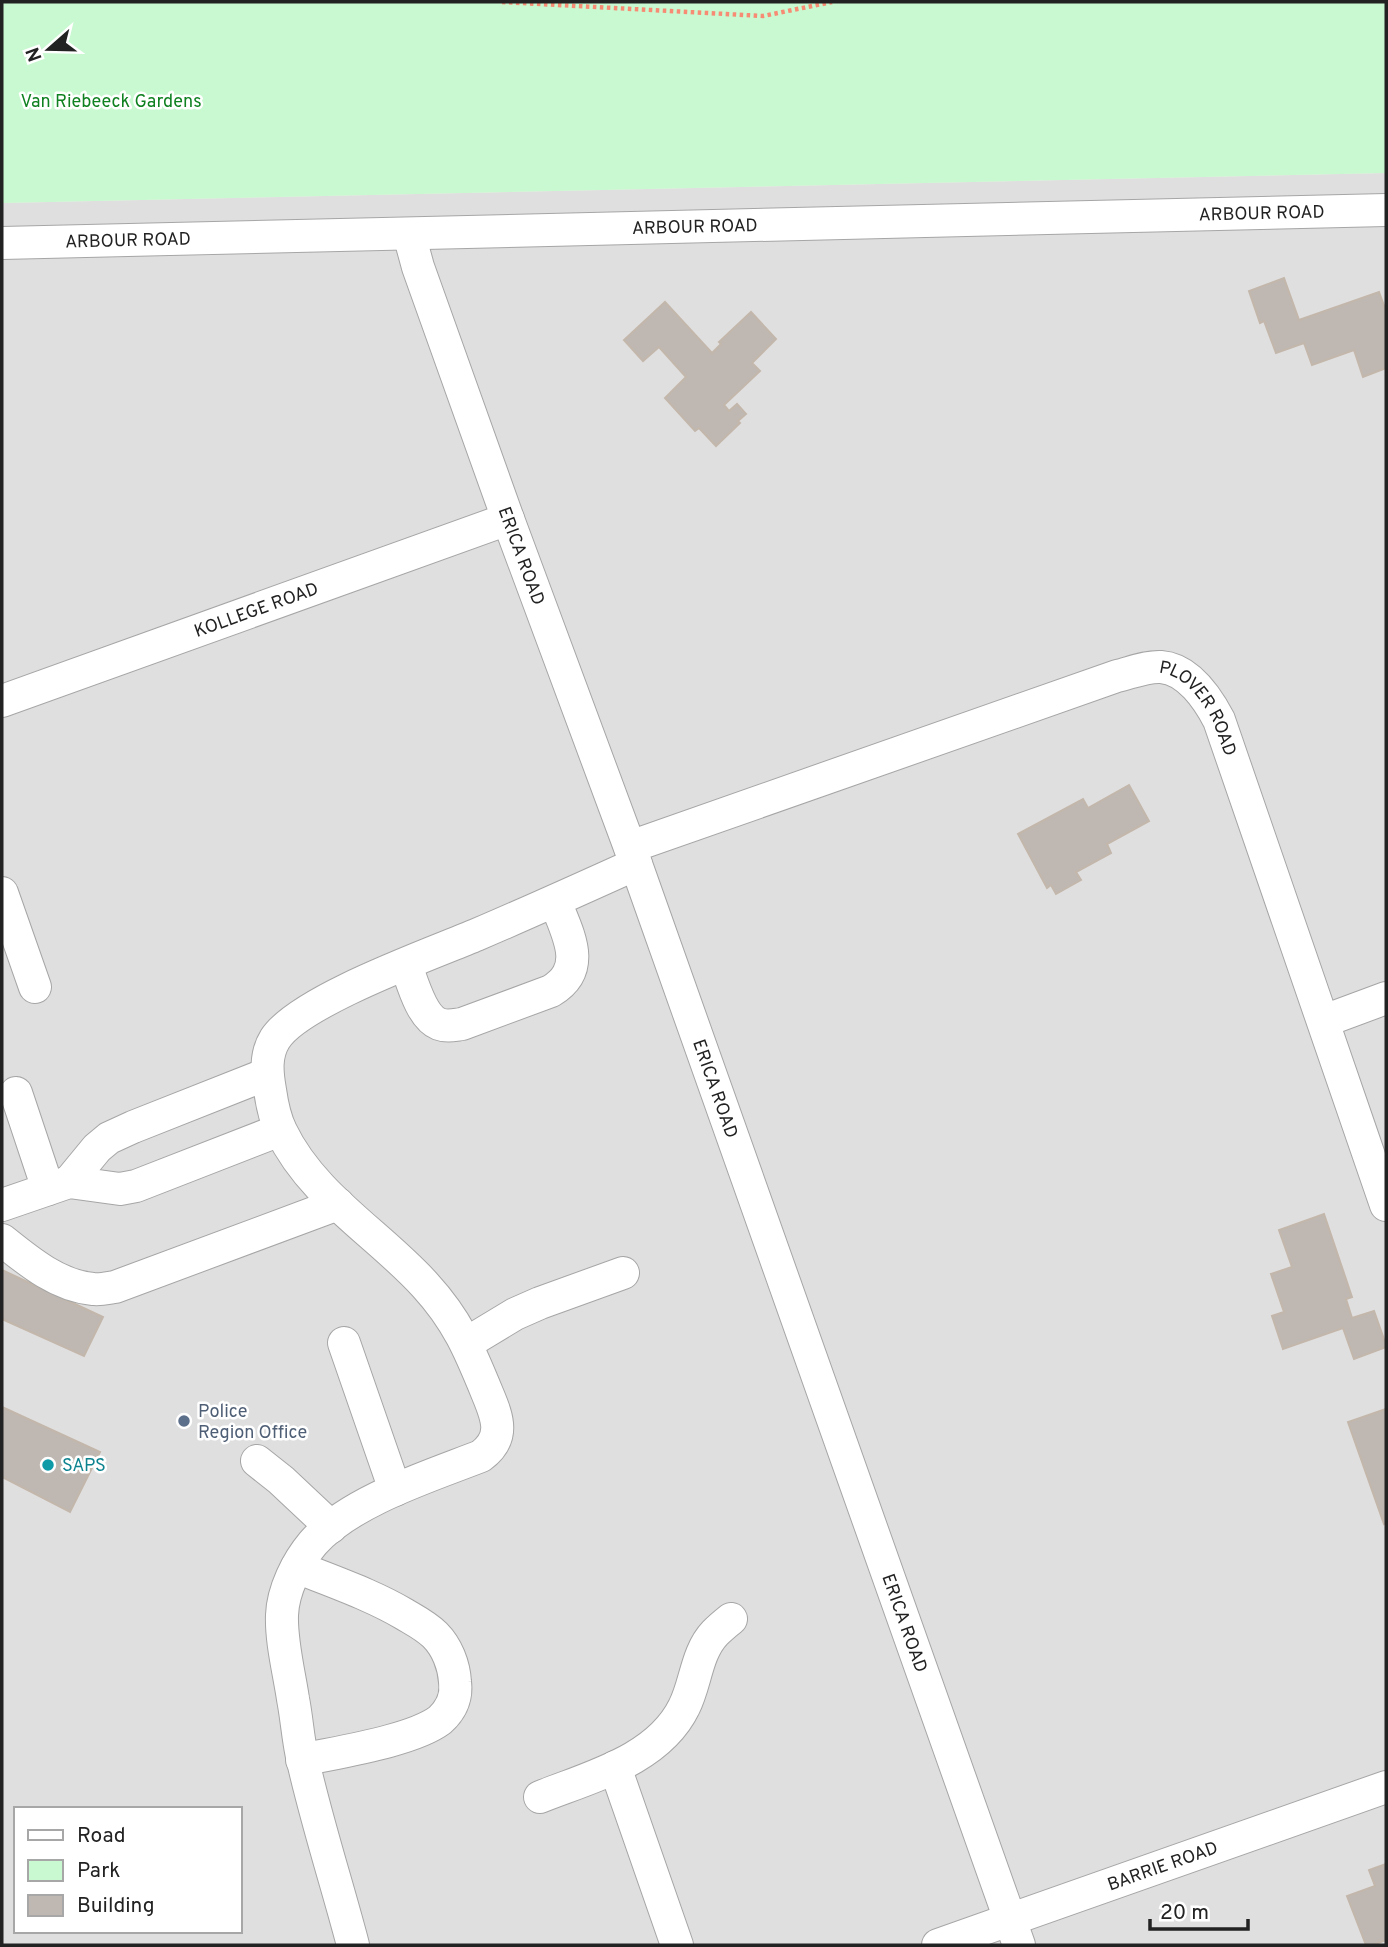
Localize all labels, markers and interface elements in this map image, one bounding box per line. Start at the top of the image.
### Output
north arrow [14,14,84,84]
text: N [21,44,49,65]
park label: Van Riebeeck Gardens [20,91,202,114]
street label: ARBOUR ROAD [1198,201,1325,227]
street label: ARBOUR ROAD [632,215,758,241]
street label: ARBOUR ROAD [65,228,191,254]
street label: ERICA ROAD [492,504,549,609]
street label: KOLLEGE ROAD [191,578,322,644]
street label: PLOVER ROAD [1157,657,1241,759]
street label: ERICA ROAD [686,1037,742,1142]
place label: Police Region Office [198,1401,307,1445]
marker: Police Region Office [176,1413,192,1429]
place label: SAPS [62,1455,106,1478]
marker: SAPS [40,1457,56,1473]
street label: ERICA ROAD [875,1571,932,1676]
legend [14,1807,242,1933]
text: Road [77,1823,126,1850]
street label: BARRIE ROAD [1105,1837,1221,1897]
text: Park [77,1858,120,1885]
scale bar [1150,1888,1248,1932]
text: Building [77,1893,155,1920]
text: 20 m [1160,1900,1209,1927]

